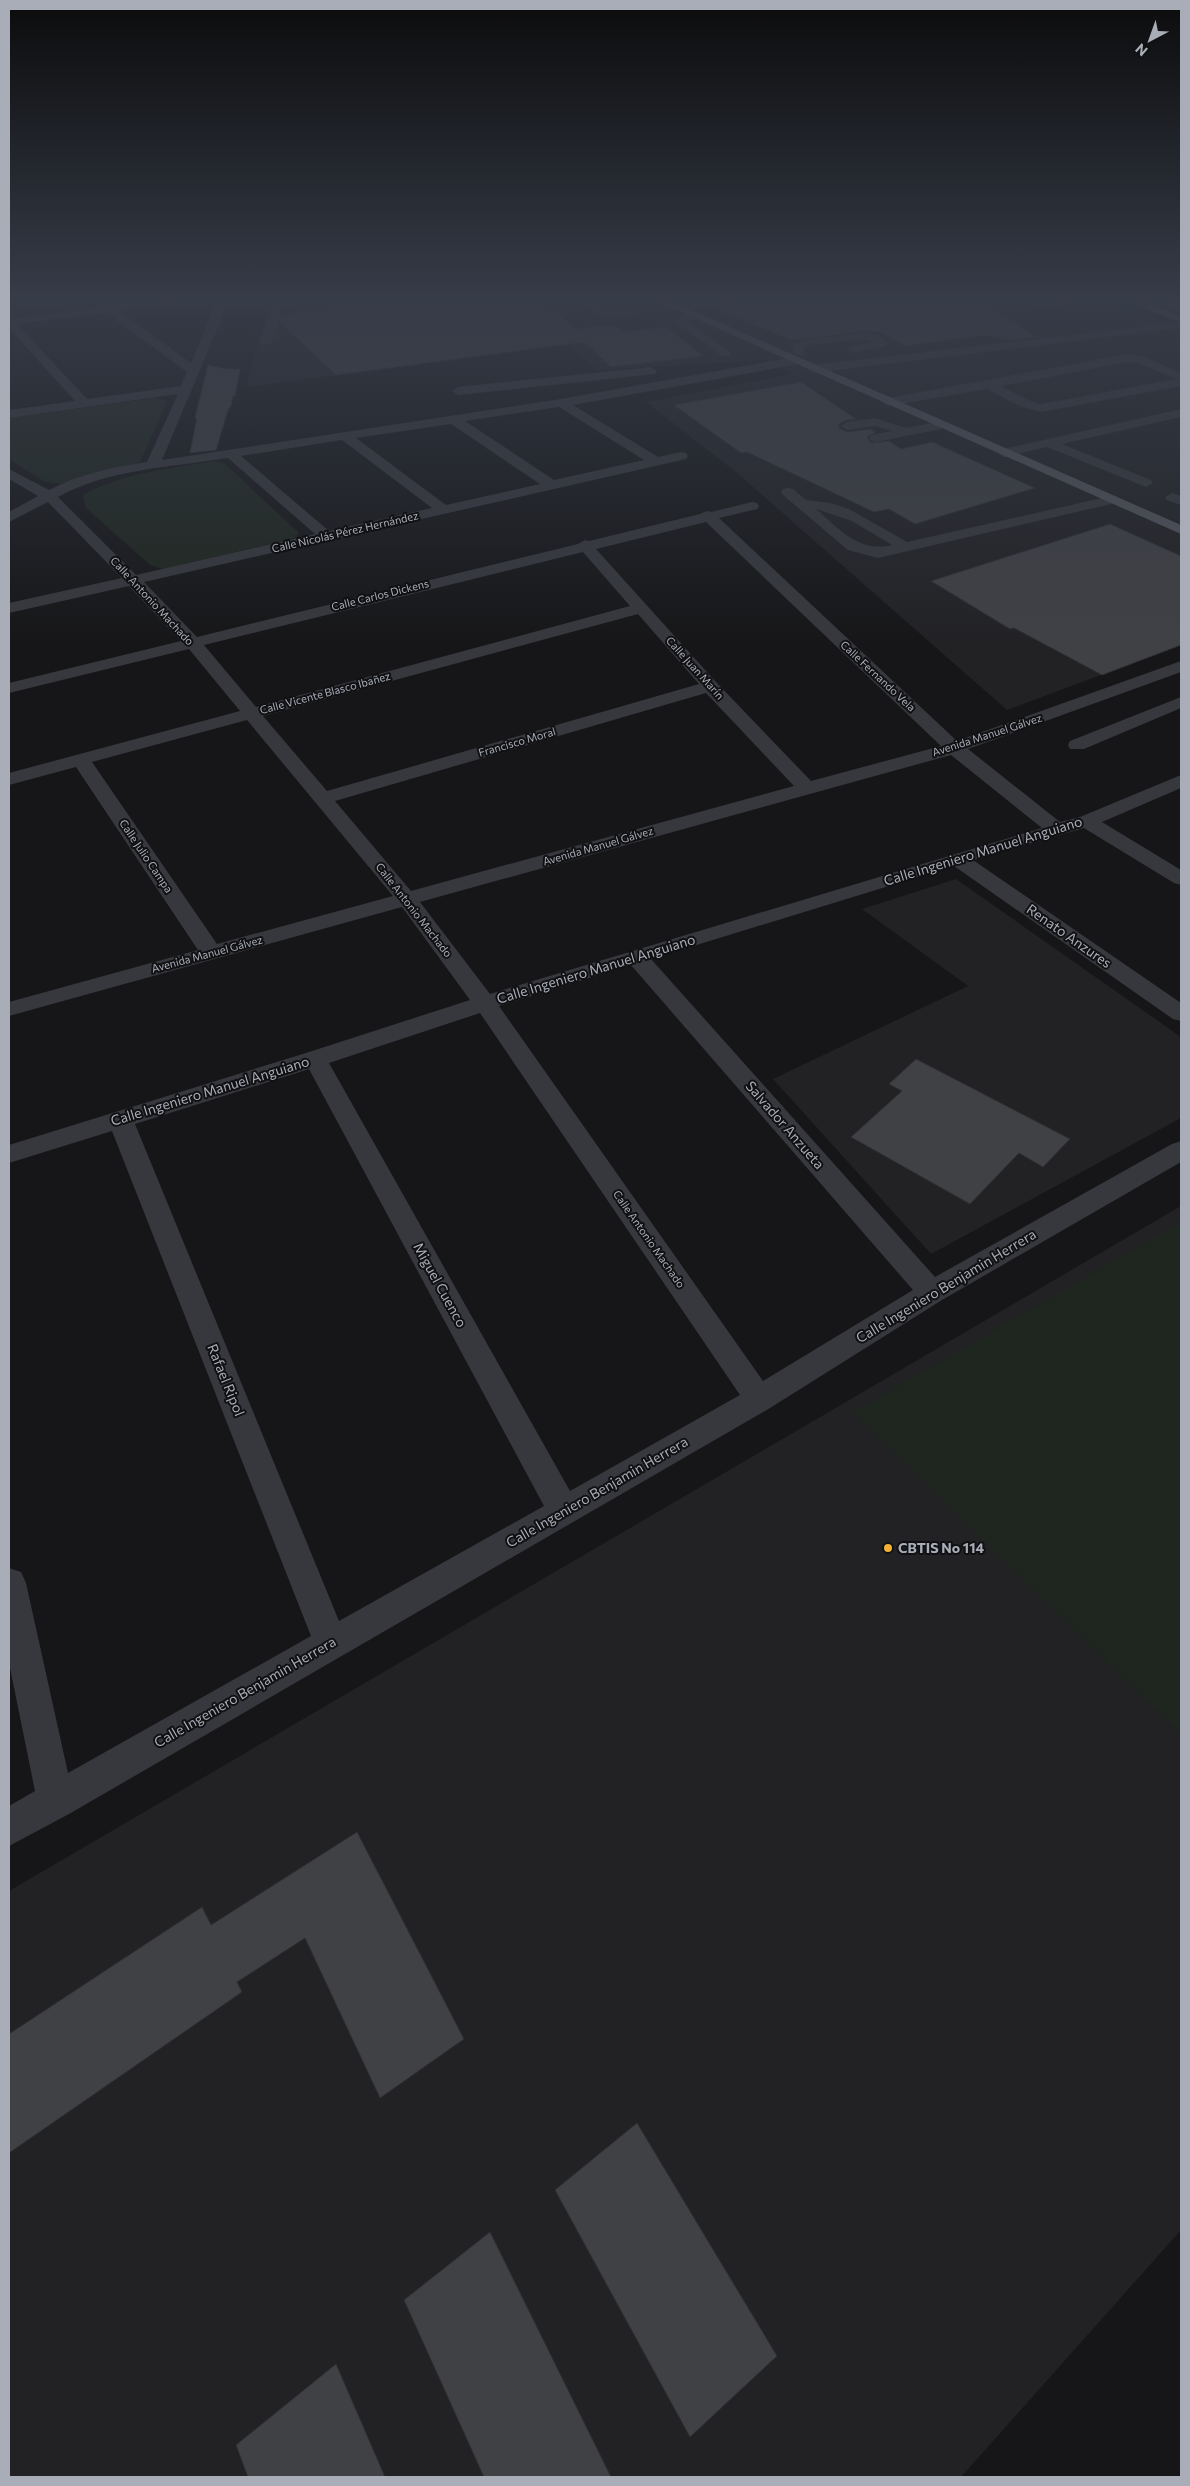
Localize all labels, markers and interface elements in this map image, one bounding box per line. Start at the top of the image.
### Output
north arrow [1125,15,1175,65]
text: N [1132,40,1151,60]
street label: Calle Nicolás Pérez Hernández [270,508,420,555]
street label: Calle Antonio Machado [108,554,197,648]
street label: Calle Carlos Dickens [330,576,430,613]
street label: Calle Juan Marín [663,634,727,702]
street label: Calle Fernando Vela [838,638,918,714]
street label: Calle Vicente Blasco Ibañez [258,669,392,716]
street label: Avenida Manuel Gálvez [930,711,1044,758]
street label: Francisco Moral [477,724,557,759]
street label: Calle Ingeniero Manuel Anguiano [882,812,1084,889]
street label: Calle Julio Campa [116,817,176,895]
street label: Avenida Manuel Gálvez [541,823,655,868]
street label: Calle Antonio Machado [374,860,456,960]
street label: Renato Anzures [1023,900,1115,971]
street label: Calle Ingeniero Manuel Anguiano [495,930,697,1007]
street label: Avenida Manuel Gálvez [150,932,264,975]
street label: Calle Ingeniero Manuel Anguiano [109,1052,311,1129]
street label: Salvador Anzueta [743,1077,828,1172]
street label: Calle Antonio Machado [611,1187,688,1290]
street label: Calle Ingeniero Benjamin Herrera [853,1225,1039,1346]
street label: Miguel Cuenco [410,1239,471,1330]
street label: Rafael Ripol [204,1341,249,1418]
street label: Calle Ingeniero Benjamin Herrera [503,1432,691,1551]
place label: CBTIS No 114 [898,1539,985,1556]
marker: CBTIS No 114 [882,1542,894,1554]
street label: Calle Ingeniero Benjamin Herrera [151,1632,339,1751]

